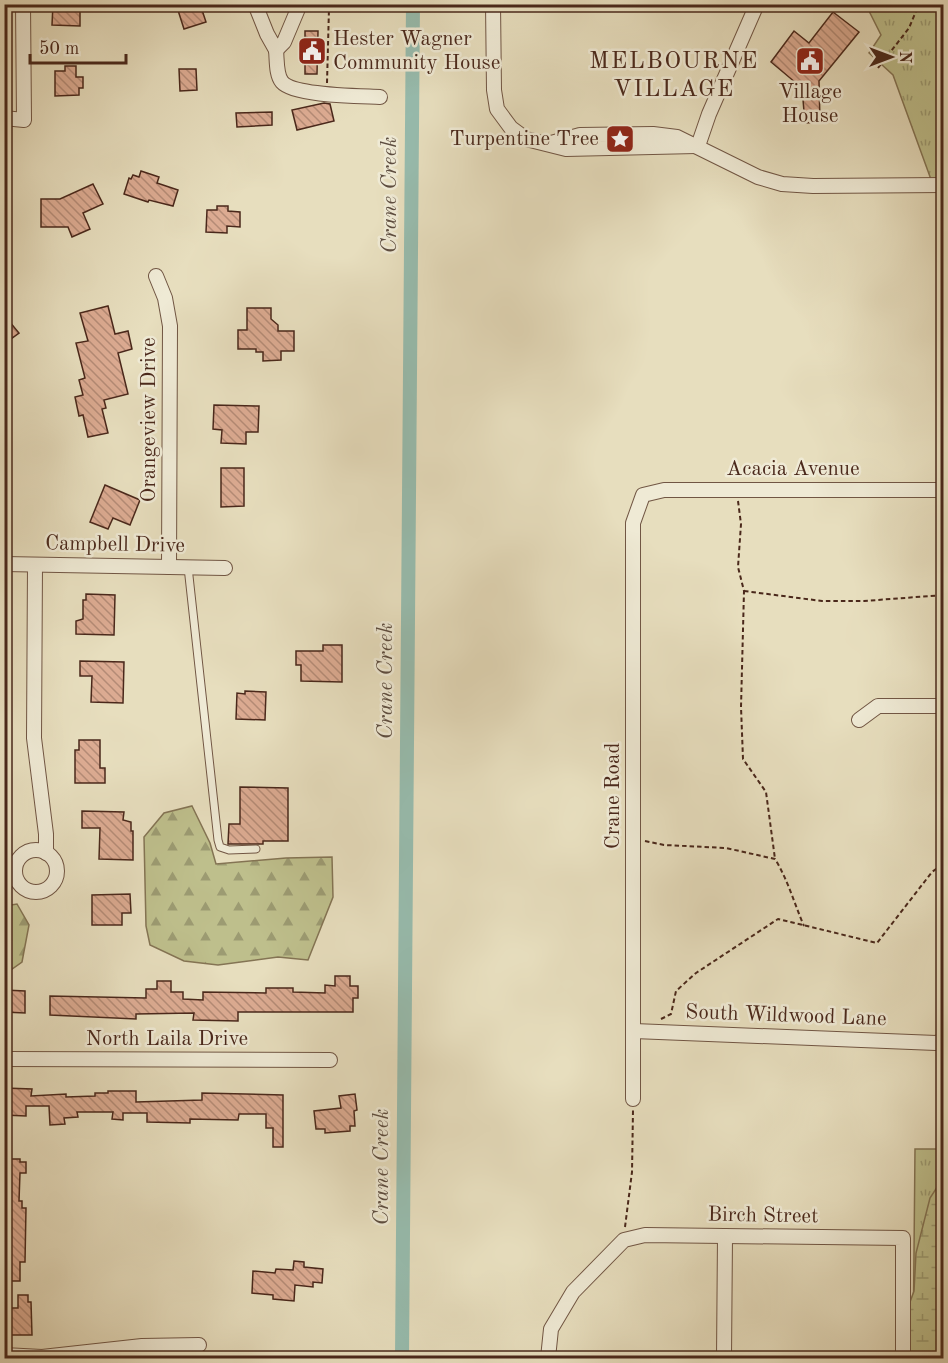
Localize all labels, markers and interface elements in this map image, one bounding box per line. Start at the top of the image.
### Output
scale bar [30,27,126,65]
north arrow [861,27,921,87]
place label: Hester Wagner Community House [333,29,500,74]
public building icon: Hester Wagner Community House [296,35,328,67]
text: 50 m [39,40,79,58]
public building icon: Village House [794,45,826,77]
district label: MELBOURNE VILLAGE [589,50,759,102]
text: N [896,51,912,64]
place label: Village House [778,82,842,127]
place icon: Turpentine Tree [604,123,636,155]
place label: Turpentine Tree [449,129,599,150]
water label: Crane Creek [379,136,401,253]
street label: Orangeview Drive [139,337,160,503]
street label: Acacia Avenue [726,459,860,480]
street label: Campbell Drive [45,533,185,557]
water label: Crane Creek [375,622,397,739]
street label: Crane Road [603,743,624,849]
street label: South Wildwood Lane [685,1002,887,1030]
street label: North Laila Drive [86,1029,248,1050]
water label: Crane Creek [371,1108,393,1225]
street label: Birch Street [707,1205,819,1227]

